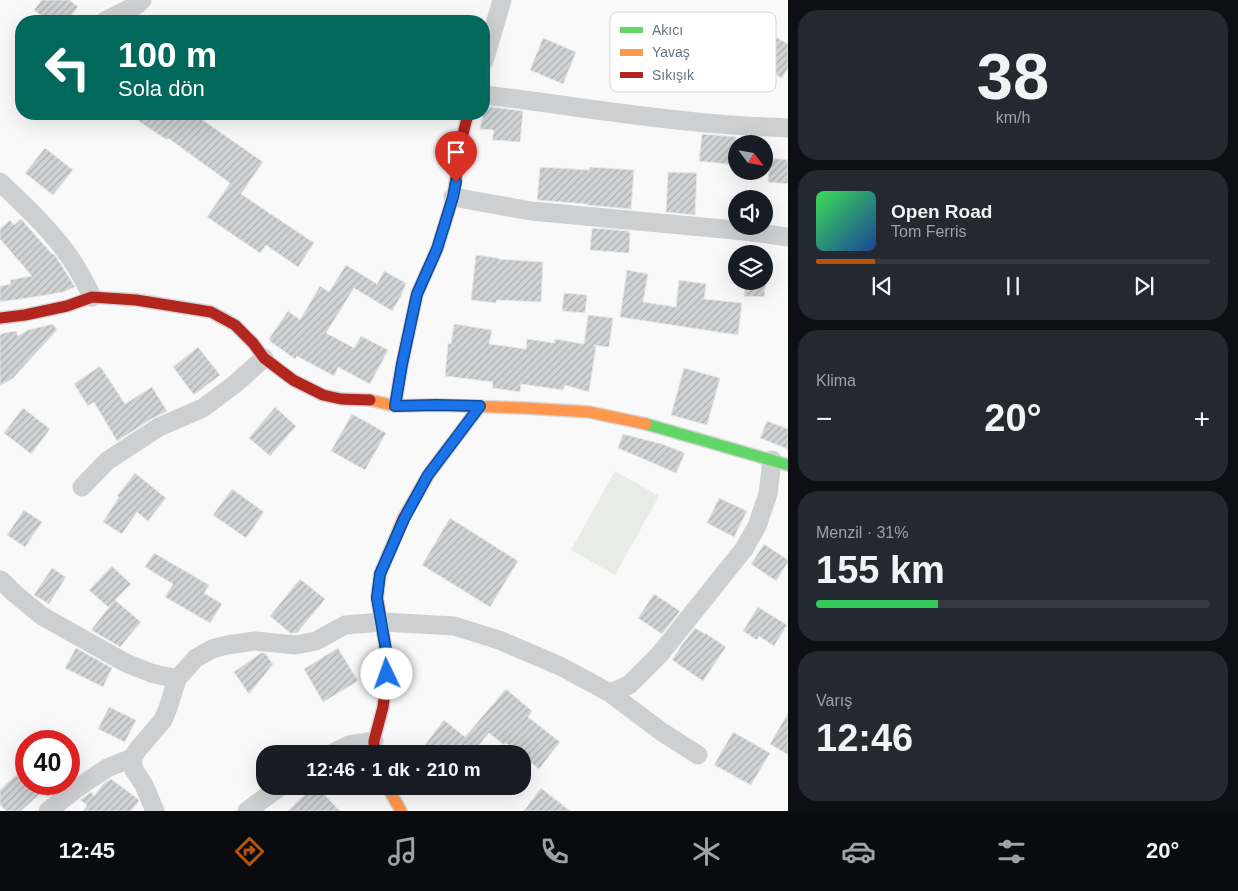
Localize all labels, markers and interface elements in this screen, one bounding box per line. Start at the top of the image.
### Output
legend [610,12,776,92]
text: Akıcı [652,22,683,38]
icon: left [35,35,100,100]
text: 100 m [118,35,217,74]
text: 38 [977,40,1049,113]
text: Yavaş [652,44,690,60]
text: Sıkışık [652,67,695,83]
text: Sola dön [118,76,205,101]
text: km/h [996,109,1030,126]
pin [435,131,477,182]
north arrow [728,135,772,180]
map controls [728,135,773,290]
icon: arrive [442,138,470,166]
button: sound [728,190,773,235]
text: Open Road [891,201,992,222]
text: Tom Ferris [891,223,967,240]
button: layers [728,245,773,290]
icon: previous [868,272,896,300]
icon: pause [999,272,1027,300]
icon: next [1130,272,1158,300]
text: Klima [816,372,856,389]
text: 20° [984,397,1042,439]
text: − [816,403,832,434]
text: + [1194,403,1210,434]
text: Menzil · 31% [816,524,908,541]
text: 155 km [816,549,945,591]
position arrow [360,647,412,699]
text: Varış [816,692,852,709]
text: 12:46 [816,717,913,759]
speed limit sign: 40 [15,730,80,795]
text: 12:46 · 1 dk · 210 m [306,759,481,780]
icon: directions [232,834,267,869]
icon: music [385,834,420,869]
icon: phone [537,834,572,869]
icon: climate [689,834,724,869]
icon: car [841,834,876,869]
icon: filters [994,834,1029,869]
text: 12:45 [59,838,115,863]
text: 20° [1146,838,1179,863]

